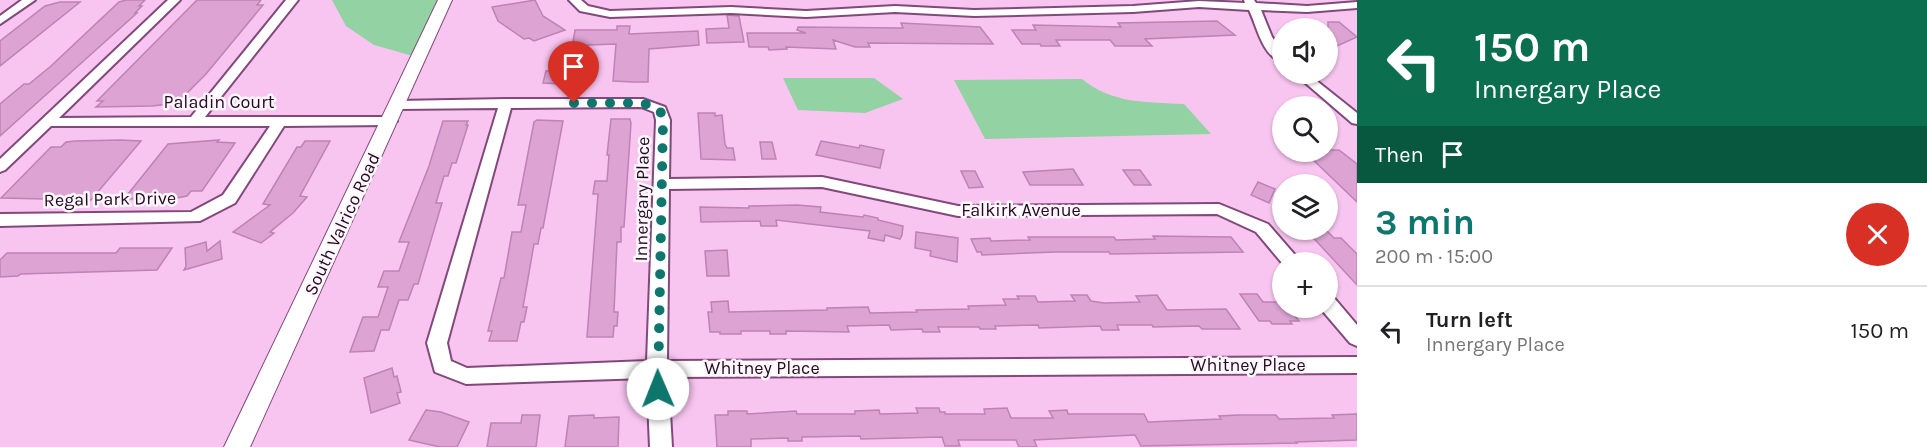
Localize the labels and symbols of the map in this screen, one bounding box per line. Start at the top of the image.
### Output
pin [548,41,599,103]
street label: Paladin Court [163,91,275,113]
street label: Innergary Place [630,136,654,262]
street label: South Valrico Road [299,149,385,299]
street label: Regal Park Drive [44,187,176,211]
street label: Falkirk Avenue [961,199,1081,221]
street label: Whitney Place [1190,354,1306,376]
position arrow [626,357,690,421]
street label: Whitney Place [704,357,820,379]

